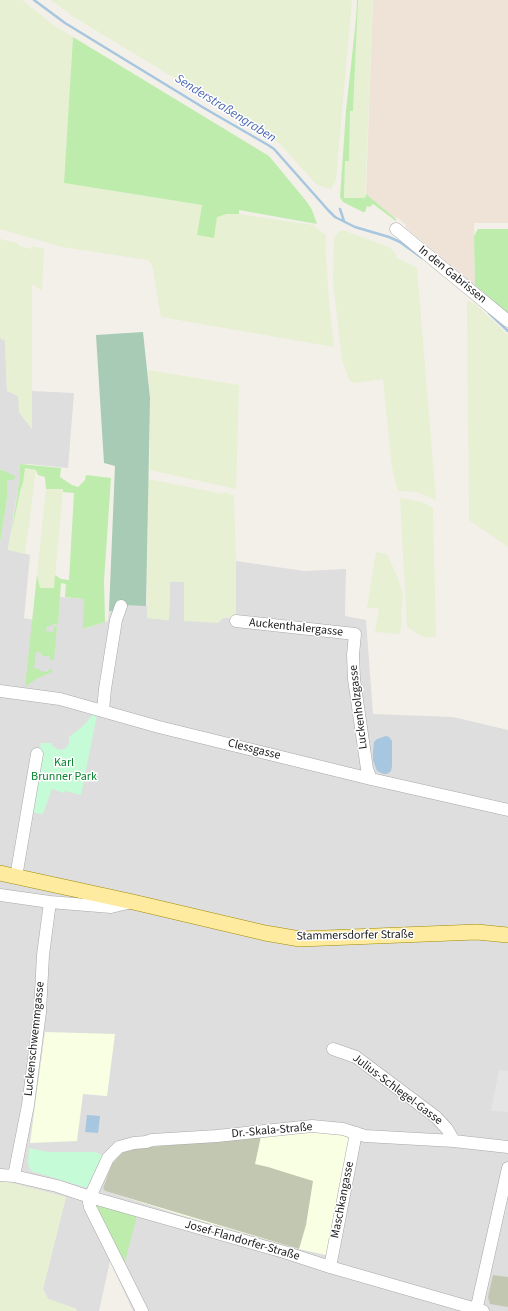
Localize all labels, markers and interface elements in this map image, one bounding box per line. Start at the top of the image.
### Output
water label: Senderstraßengraben [172,72,278,146]
street label: In den Gabrissen [415,243,489,307]
street label: Auckenthalergasse [248,616,344,640]
street label: Luckenholzgasse [347,664,371,750]
street label: Clessgasse [226,737,282,763]
park label: Karl Brunner Park [31,756,97,784]
street label: Stammersdorfer Straße [296,928,414,944]
street label: Luckenschwemmgasse [22,981,48,1097]
street label: Julius-Schlegel-Gasse [349,1051,445,1129]
street label: Dr.-Skala-Straße [231,1120,313,1142]
street label: Maschkangasse [328,1160,358,1240]
street label: Josef-Flandorfer-Straße [183,1218,301,1264]

